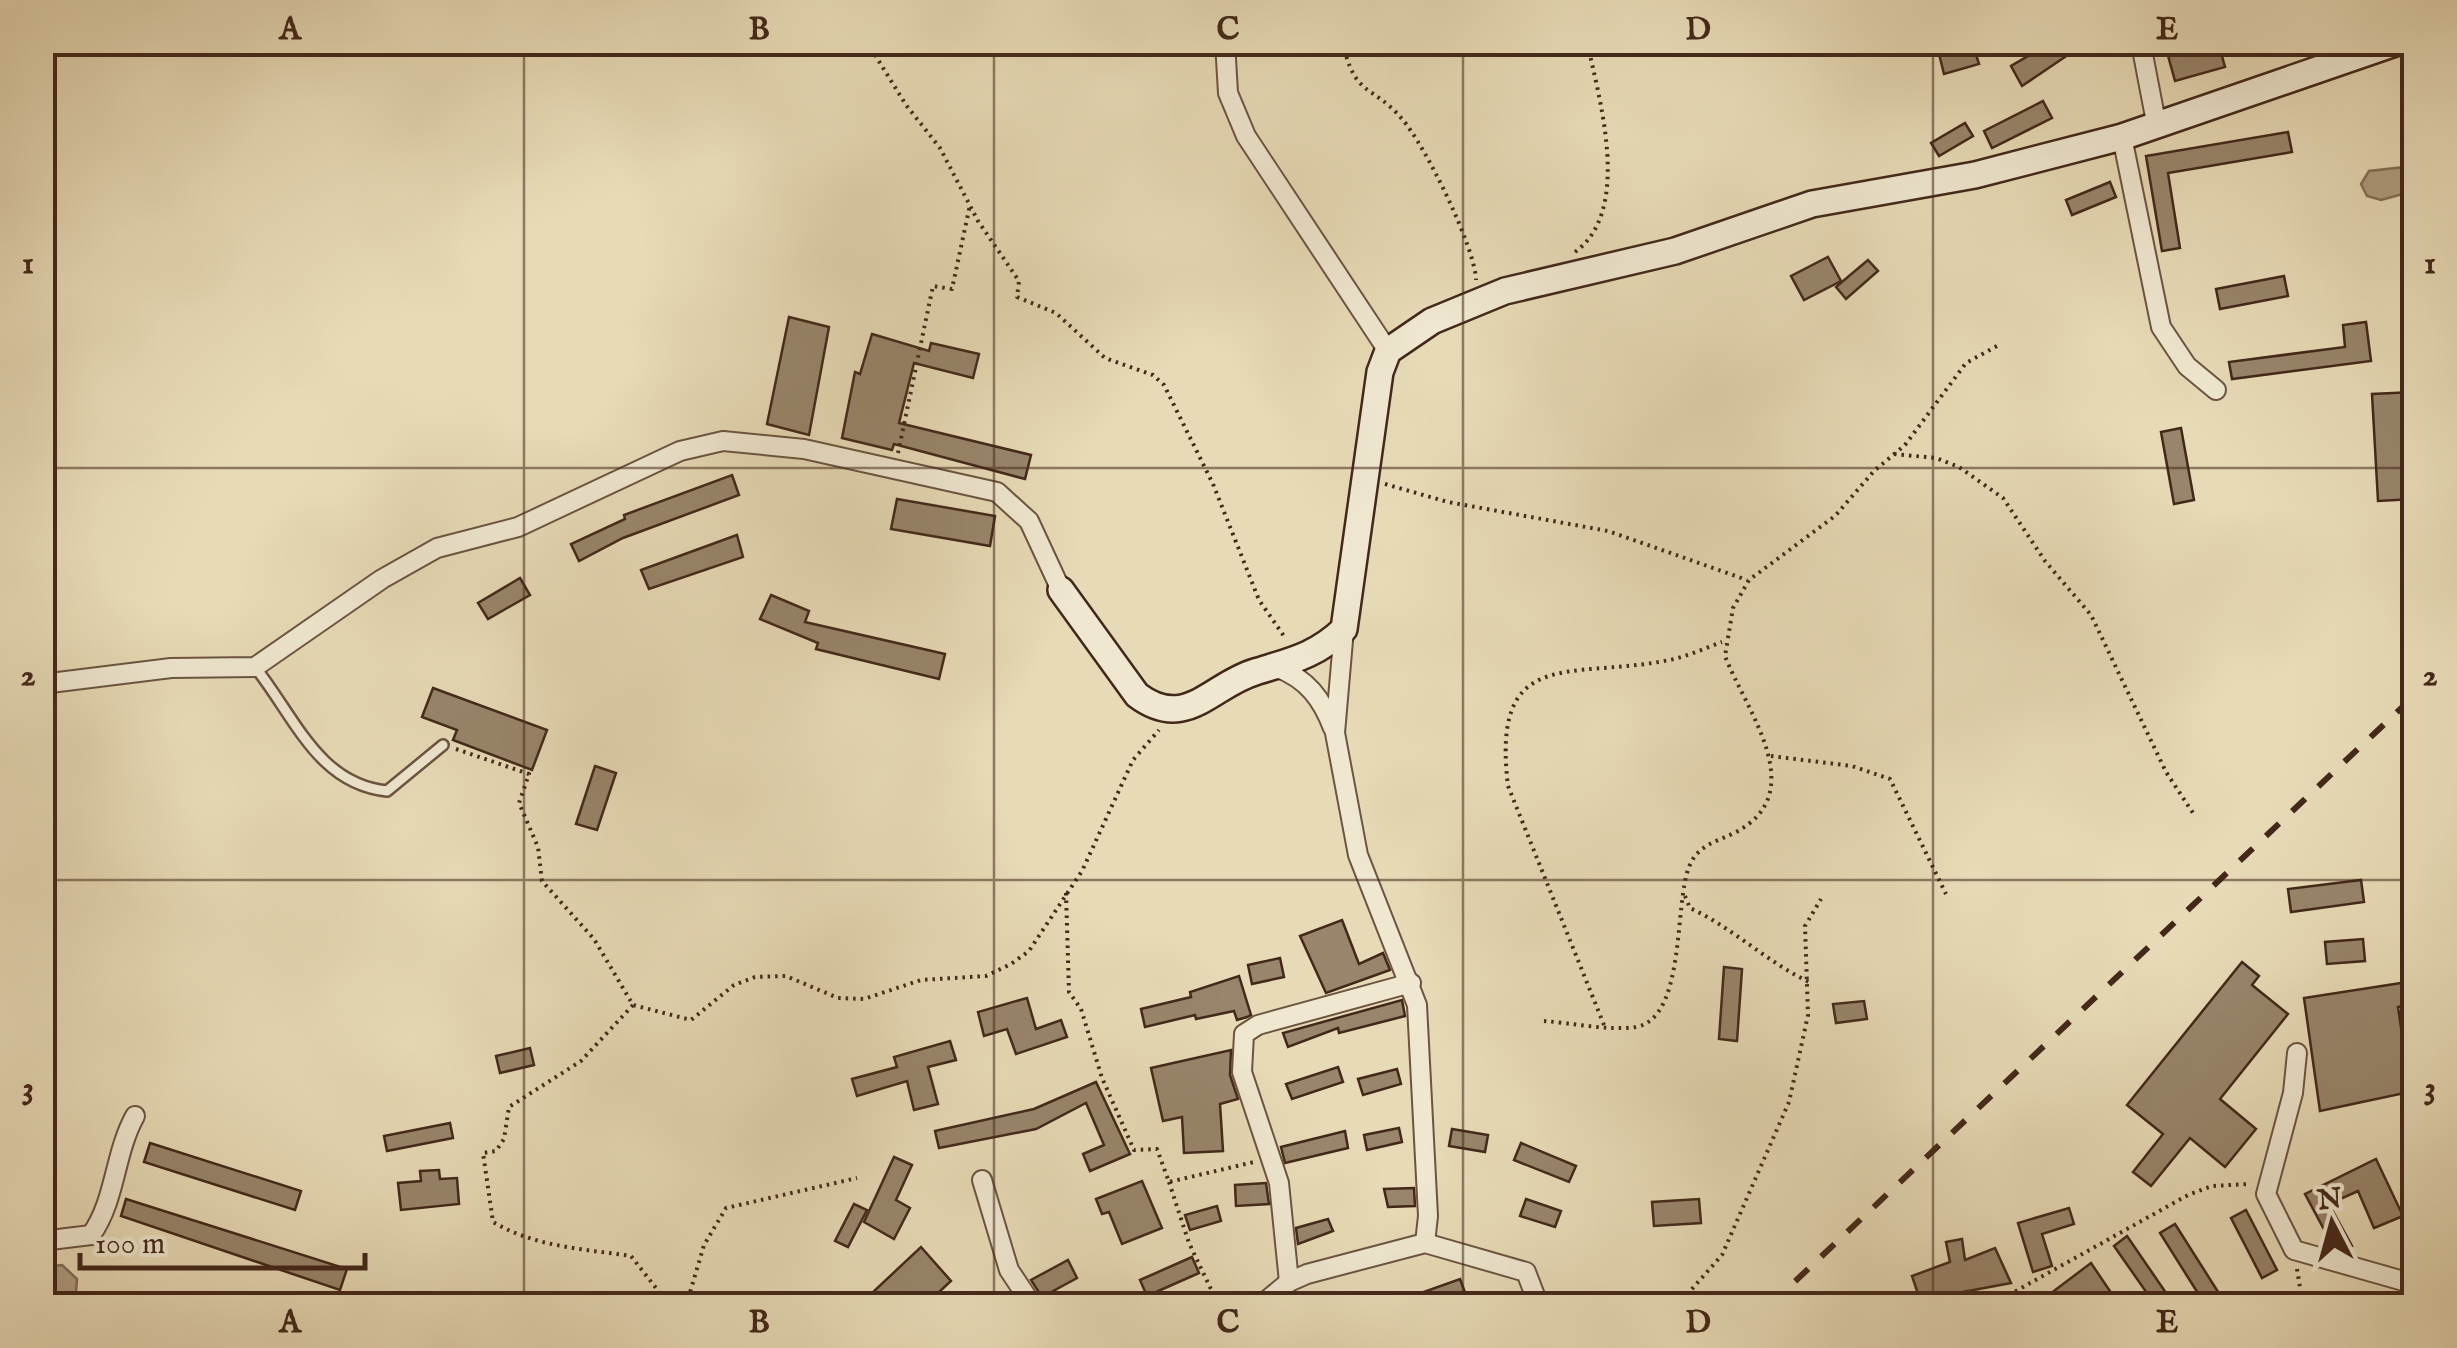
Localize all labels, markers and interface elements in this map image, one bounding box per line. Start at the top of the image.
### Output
text: A [277,10,302,51]
text: B [748,10,770,51]
text: C [1217,10,1240,51]
text: D [1685,10,1711,51]
text: E [2156,10,2178,51]
text: 1 [22,244,34,285]
text: 1 [2424,244,2436,285]
text: 2 [20,656,36,697]
text: 2 [2422,656,2438,697]
text: 3 [22,1069,34,1110]
text: 3 [2424,1069,2436,1110]
north arrow [2282,1173,2382,1273]
text: N [2315,1182,2344,1219]
scale bar [80,1208,365,1270]
text: 100 m [95,1226,165,1264]
text: A [277,1303,302,1344]
text: B [748,1303,770,1344]
text: C [1217,1303,1240,1344]
text: D [1685,1303,1711,1344]
text: E [2156,1303,2178,1344]

